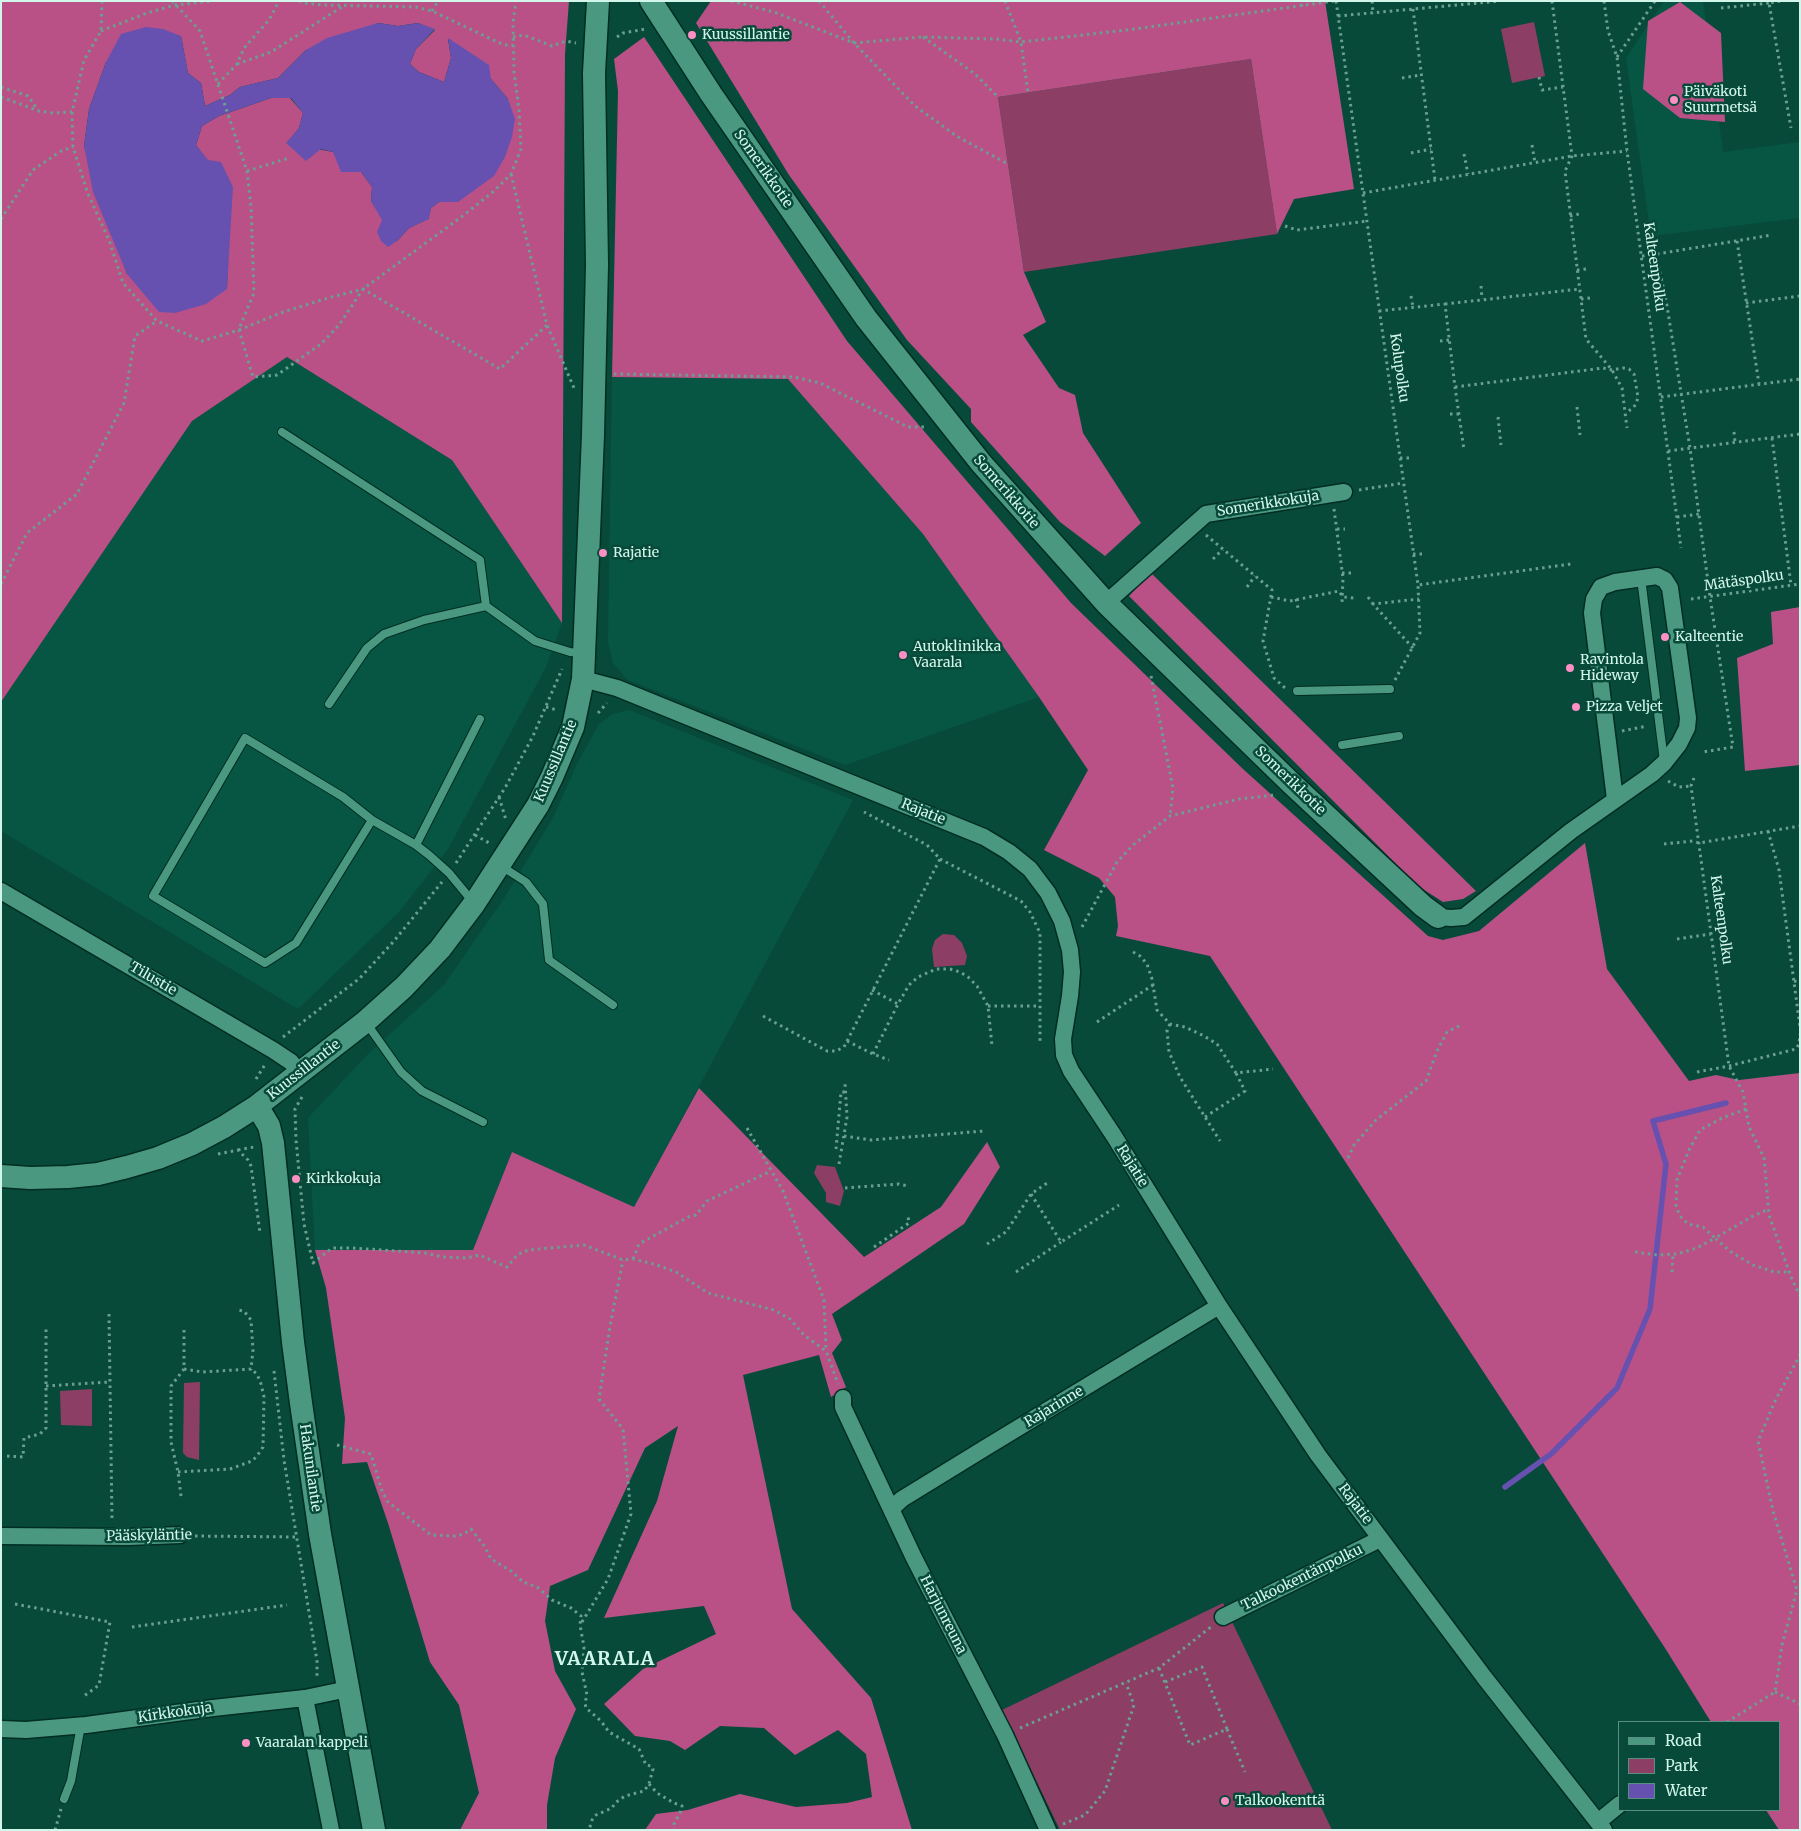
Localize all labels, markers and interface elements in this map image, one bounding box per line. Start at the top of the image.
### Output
place label: Kuussillantie [702,27,790,43]
marker: Kuussillantie [686,29,698,41]
place label: Päiväkoti Suurmetsä [1684,84,1757,116]
marker: Päiväkoti Suurmetsä [1668,94,1680,106]
street label: Somerikkotie [730,127,796,211]
street label: Kalteenpolku [1639,221,1669,313]
street label: Kolupolku [1386,332,1412,404]
street label: Somerikkotie [970,452,1042,532]
street label: Somerikkokuja [1216,488,1320,520]
place label: Rajatie [613,545,659,561]
marker: Rajatie [597,547,609,559]
street label: Mätäspolku [1703,567,1785,595]
place label: Kalteentie [1675,629,1743,645]
marker: Kalteentie [1659,631,1671,643]
place label: Autoklinikka Vaarala [913,639,1001,672]
marker: Autoklinikka Vaarala [897,649,909,661]
place label: Ravintola Hideway [1580,652,1644,684]
marker: Ravintola Hideway [1564,662,1576,674]
place label: Pizza Veljet [1586,699,1663,715]
marker: Pizza Veljet [1570,701,1582,713]
street label: Kuussillantie [531,717,581,805]
street label: Somerikkotie [1251,743,1329,819]
street label: Rajatie [898,796,948,828]
street label: Kalteenpolku [1706,874,1736,966]
street label: Tilustie [127,959,179,999]
street label: Kuussillantie [264,1036,344,1104]
street label: Rajatie [1113,1142,1151,1190]
place label: Kirkkokuja [306,1171,381,1187]
marker: Kirkkokuja [290,1173,302,1185]
street label: Rajarinne [1022,1383,1086,1431]
street label: Hakunilantie [296,1423,324,1513]
street label: Rajatie [1334,1481,1376,1527]
street label: Pääskyläntie [106,1527,192,1545]
street label: Talkookentänpolku [1239,1541,1365,1615]
street label: Harjunreuna [916,1573,970,1657]
district label: VAARALA [554,1649,656,1671]
street label: Kirkkokuja [137,1699,213,1727]
legend [1618,1721,1781,1811]
text: Road [1665,1731,1701,1750]
place label: Vaaralan kappeli [256,1735,368,1751]
marker: Vaaralan kappeli [240,1737,252,1749]
text: Park [1665,1756,1698,1775]
text: Water [1665,1781,1707,1800]
place label: Talkookenttä [1235,1793,1325,1809]
marker: Talkookenttä [1219,1795,1231,1807]

